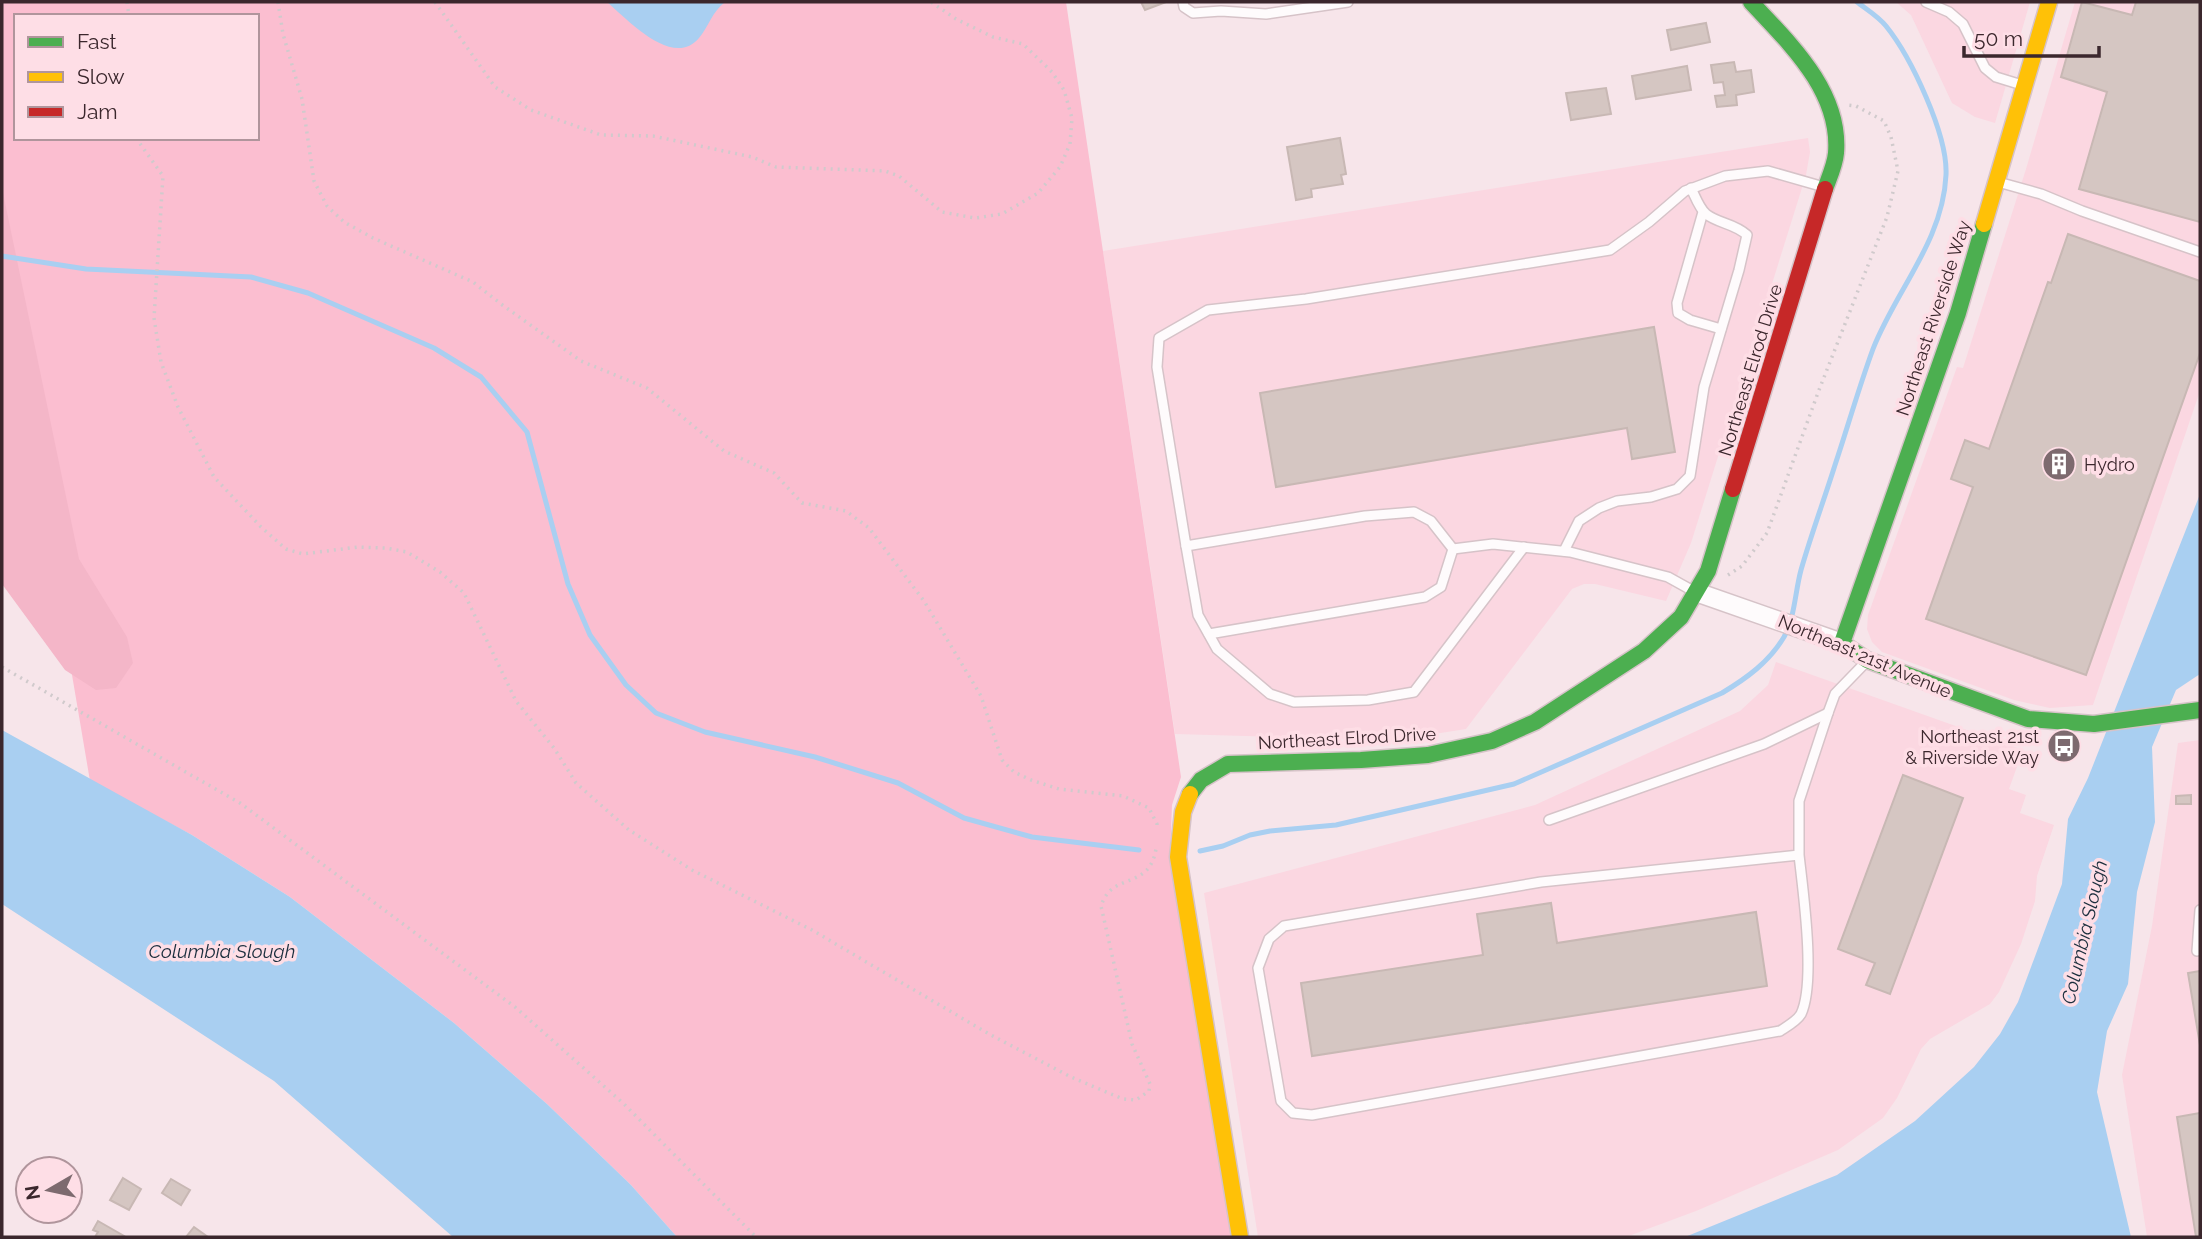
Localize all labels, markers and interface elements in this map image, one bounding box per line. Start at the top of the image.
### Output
legend [14,14,259,140]
scale bar [1964,14,2099,58]
text: 50 m [1974,26,2023,51]
text: Fast [77,29,117,54]
text: Slow [77,64,125,89]
text: Jam [77,99,118,124]
street label: Northeast Riverside Way [1891,217,1975,418]
street label: Northeast Elrod Drive [1714,281,1786,458]
building icon: Hydro [2040,445,2078,483]
place label: Hydro [2084,454,2135,475]
street label: Northeast 21st Avenue [1775,610,1955,702]
street label: Northeast Elrod Drive [1257,723,1437,753]
place label: Northeast 21st & Riverside Way [1905,726,2039,768]
bus stop icon: Northeast 21st & Riverside Way [2045,727,2083,765]
water label: Columbia Slough [2057,858,2111,1006]
water label: Columbia Slough [149,940,295,962]
north arrow [14,1155,84,1225]
text: N [20,1184,44,1202]

